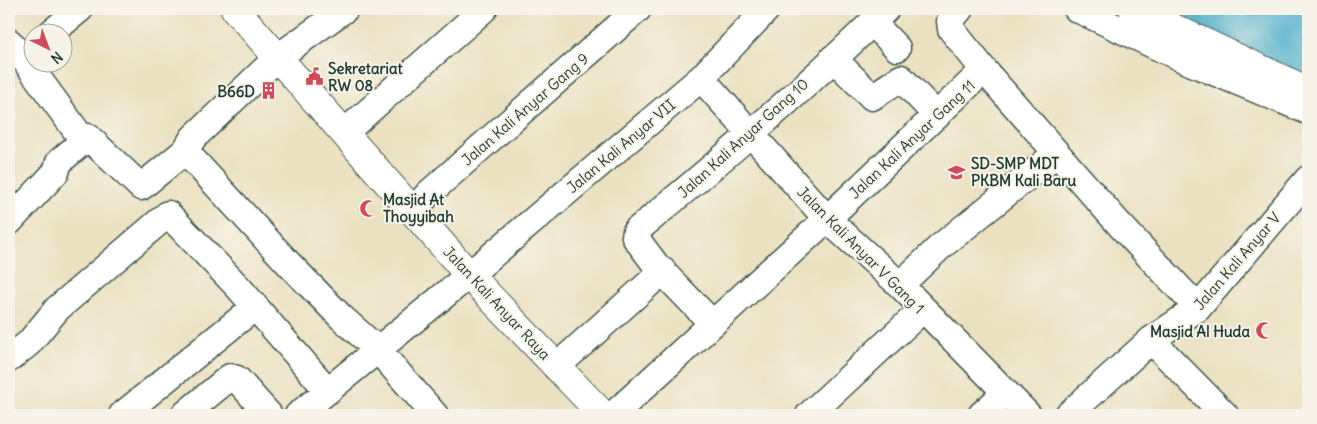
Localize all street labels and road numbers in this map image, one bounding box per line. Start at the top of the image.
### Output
street label: Jalan Kali Anyar Gang 9 [458,49,592,169]
street label: Jalan Kali Anyar Gang 10 [674,74,812,202]
street label: Jalan Kali Anyar Gang 11 [845,76,979,202]
street label: Jalan Kali Anyar VII [563,95,679,197]
street label: Jalan Kali Anyar V Gang 1 [793,182,929,318]
street label: Jalan Kali Anyar V [1190,208,1284,314]
street label: Jalan Kali Anyar Raya [439,242,555,364]

